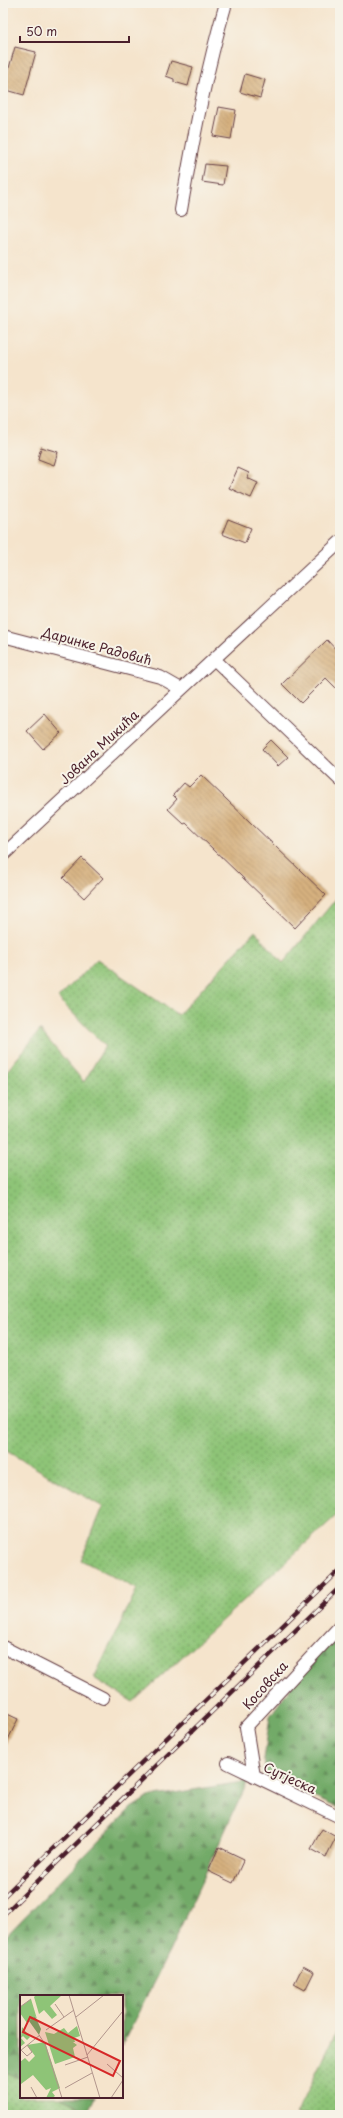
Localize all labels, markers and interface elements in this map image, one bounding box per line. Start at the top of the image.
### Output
scale bar [20,18,129,44]
text: 50 m [26,22,57,40]
street label: Даринке Радовић [39,622,154,669]
street label: Јована Микића [55,704,143,788]
street label: Косовска [238,1656,292,1713]
street label: Сутјеска [261,1757,321,1798]
inset map [20,1995,123,2098]

